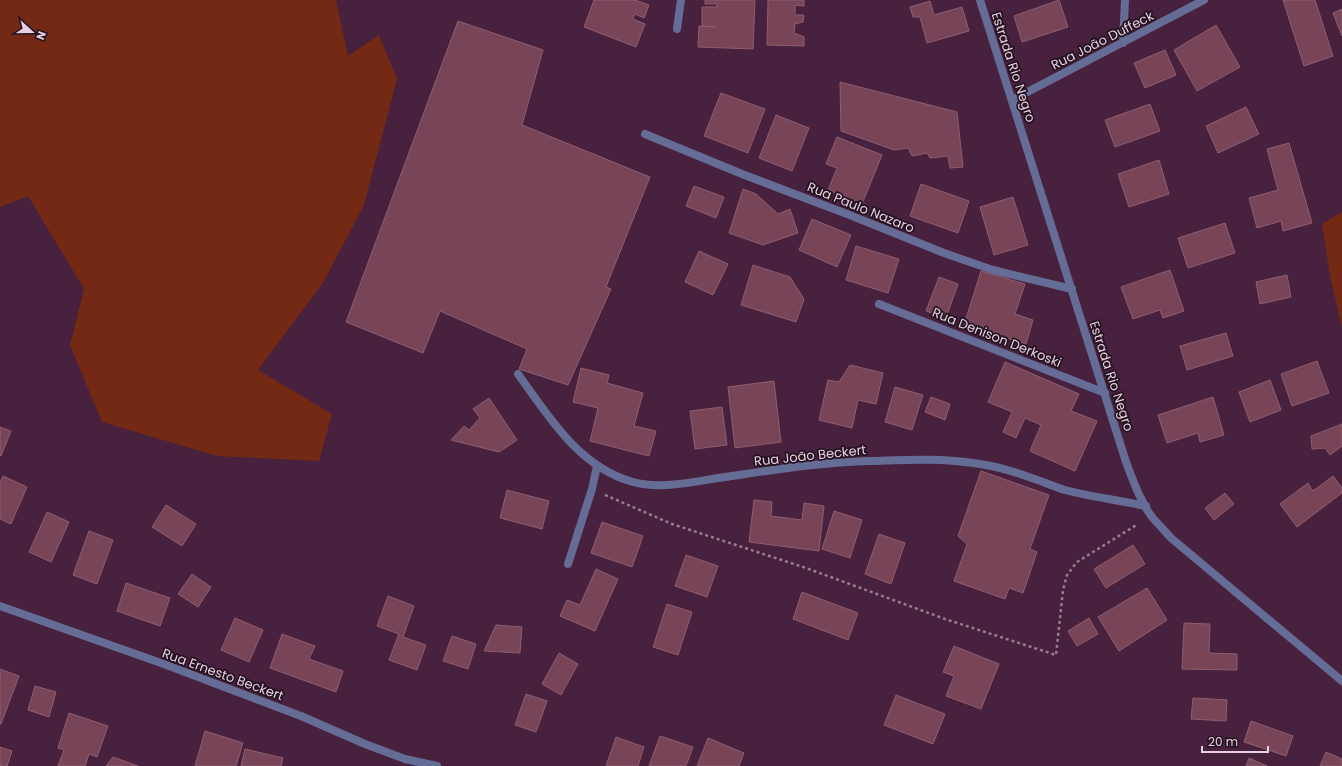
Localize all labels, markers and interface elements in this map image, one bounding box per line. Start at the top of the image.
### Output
street label: Rua João Duffeck [1048,6,1157,75]
street label: Estrada Rio Negro [987,10,1040,125]
north arrow [12,12,52,52]
text: N [32,29,50,42]
street label: Rua Paulo Nazaro [804,177,917,238]
street label: Rua Denison Derkoski [929,303,1064,372]
street label: Estrada Rio Negro [1085,319,1138,434]
street label: Rua João Beckert [753,440,867,471]
street label: Rua Ernesto Beckert [159,644,286,705]
scale bar [1202,728,1268,754]
text: 20 m [1208,733,1238,750]

